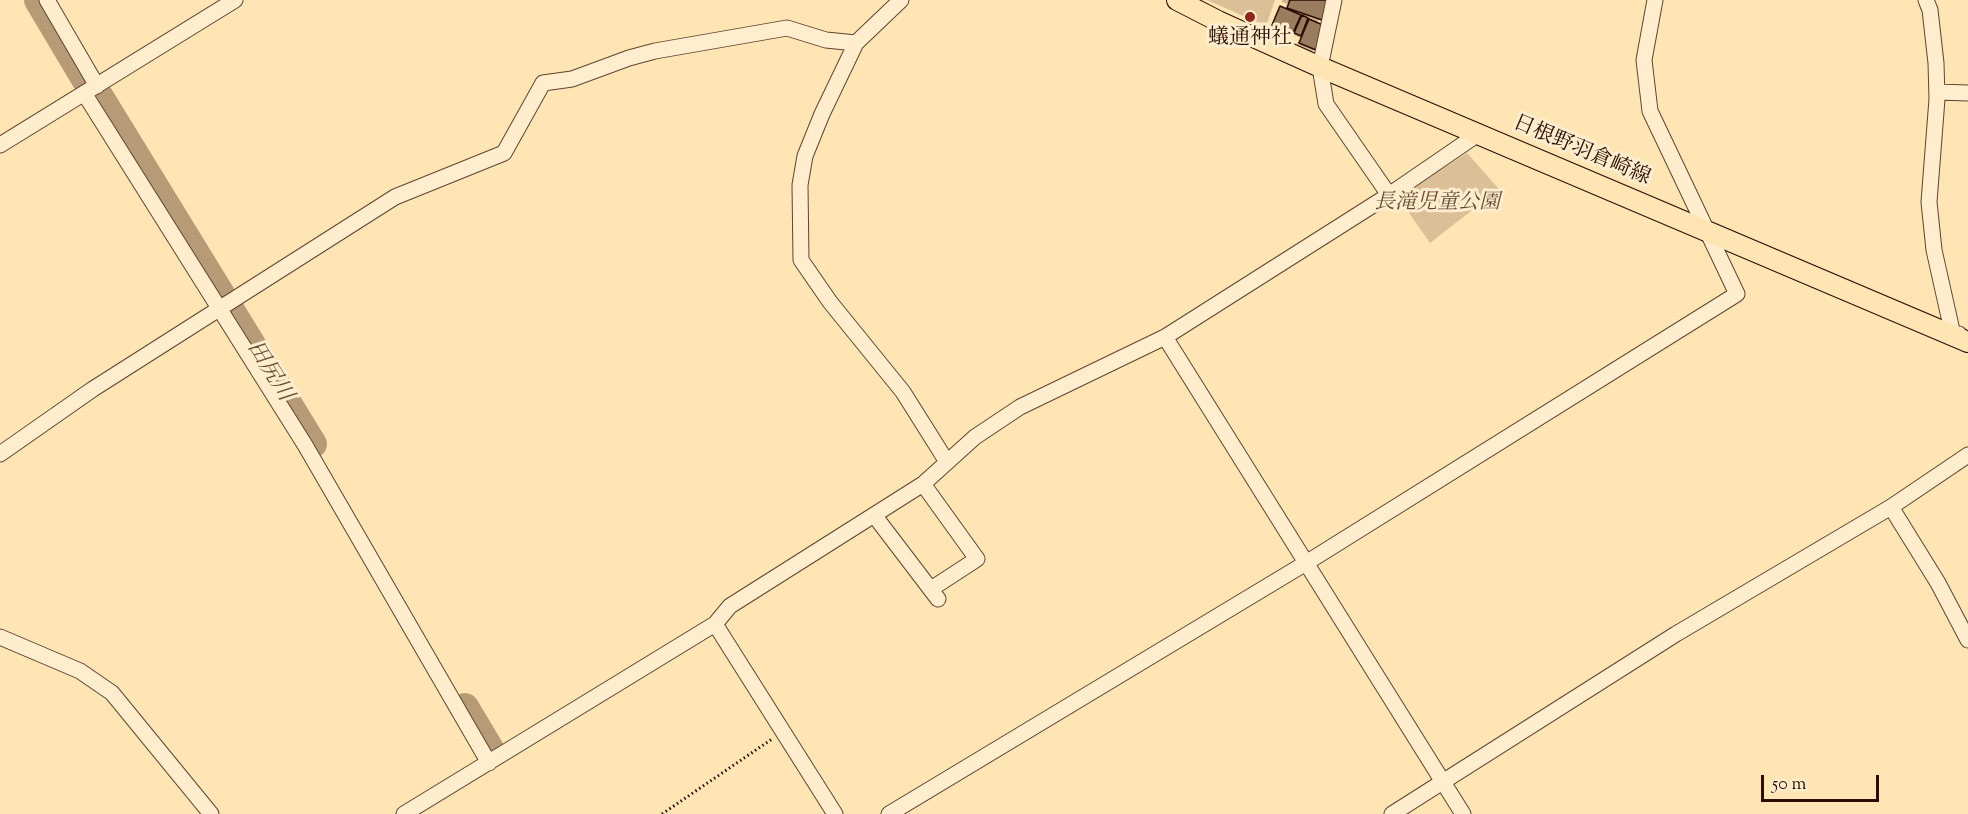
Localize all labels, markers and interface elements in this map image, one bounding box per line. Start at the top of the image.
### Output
marker: 蟻通神社 [1243,10,1257,24]
place label: 蟻通神社 [1208,26,1292,52]
street label: 日根野羽倉崎線 [1508,112,1654,192]
park label: 長滝児童公園 [1374,191,1500,217]
water label: 田尻川 [239,337,297,407]
scale bar [1764,763,1882,801]
text: 50 m [1772,772,1806,798]

